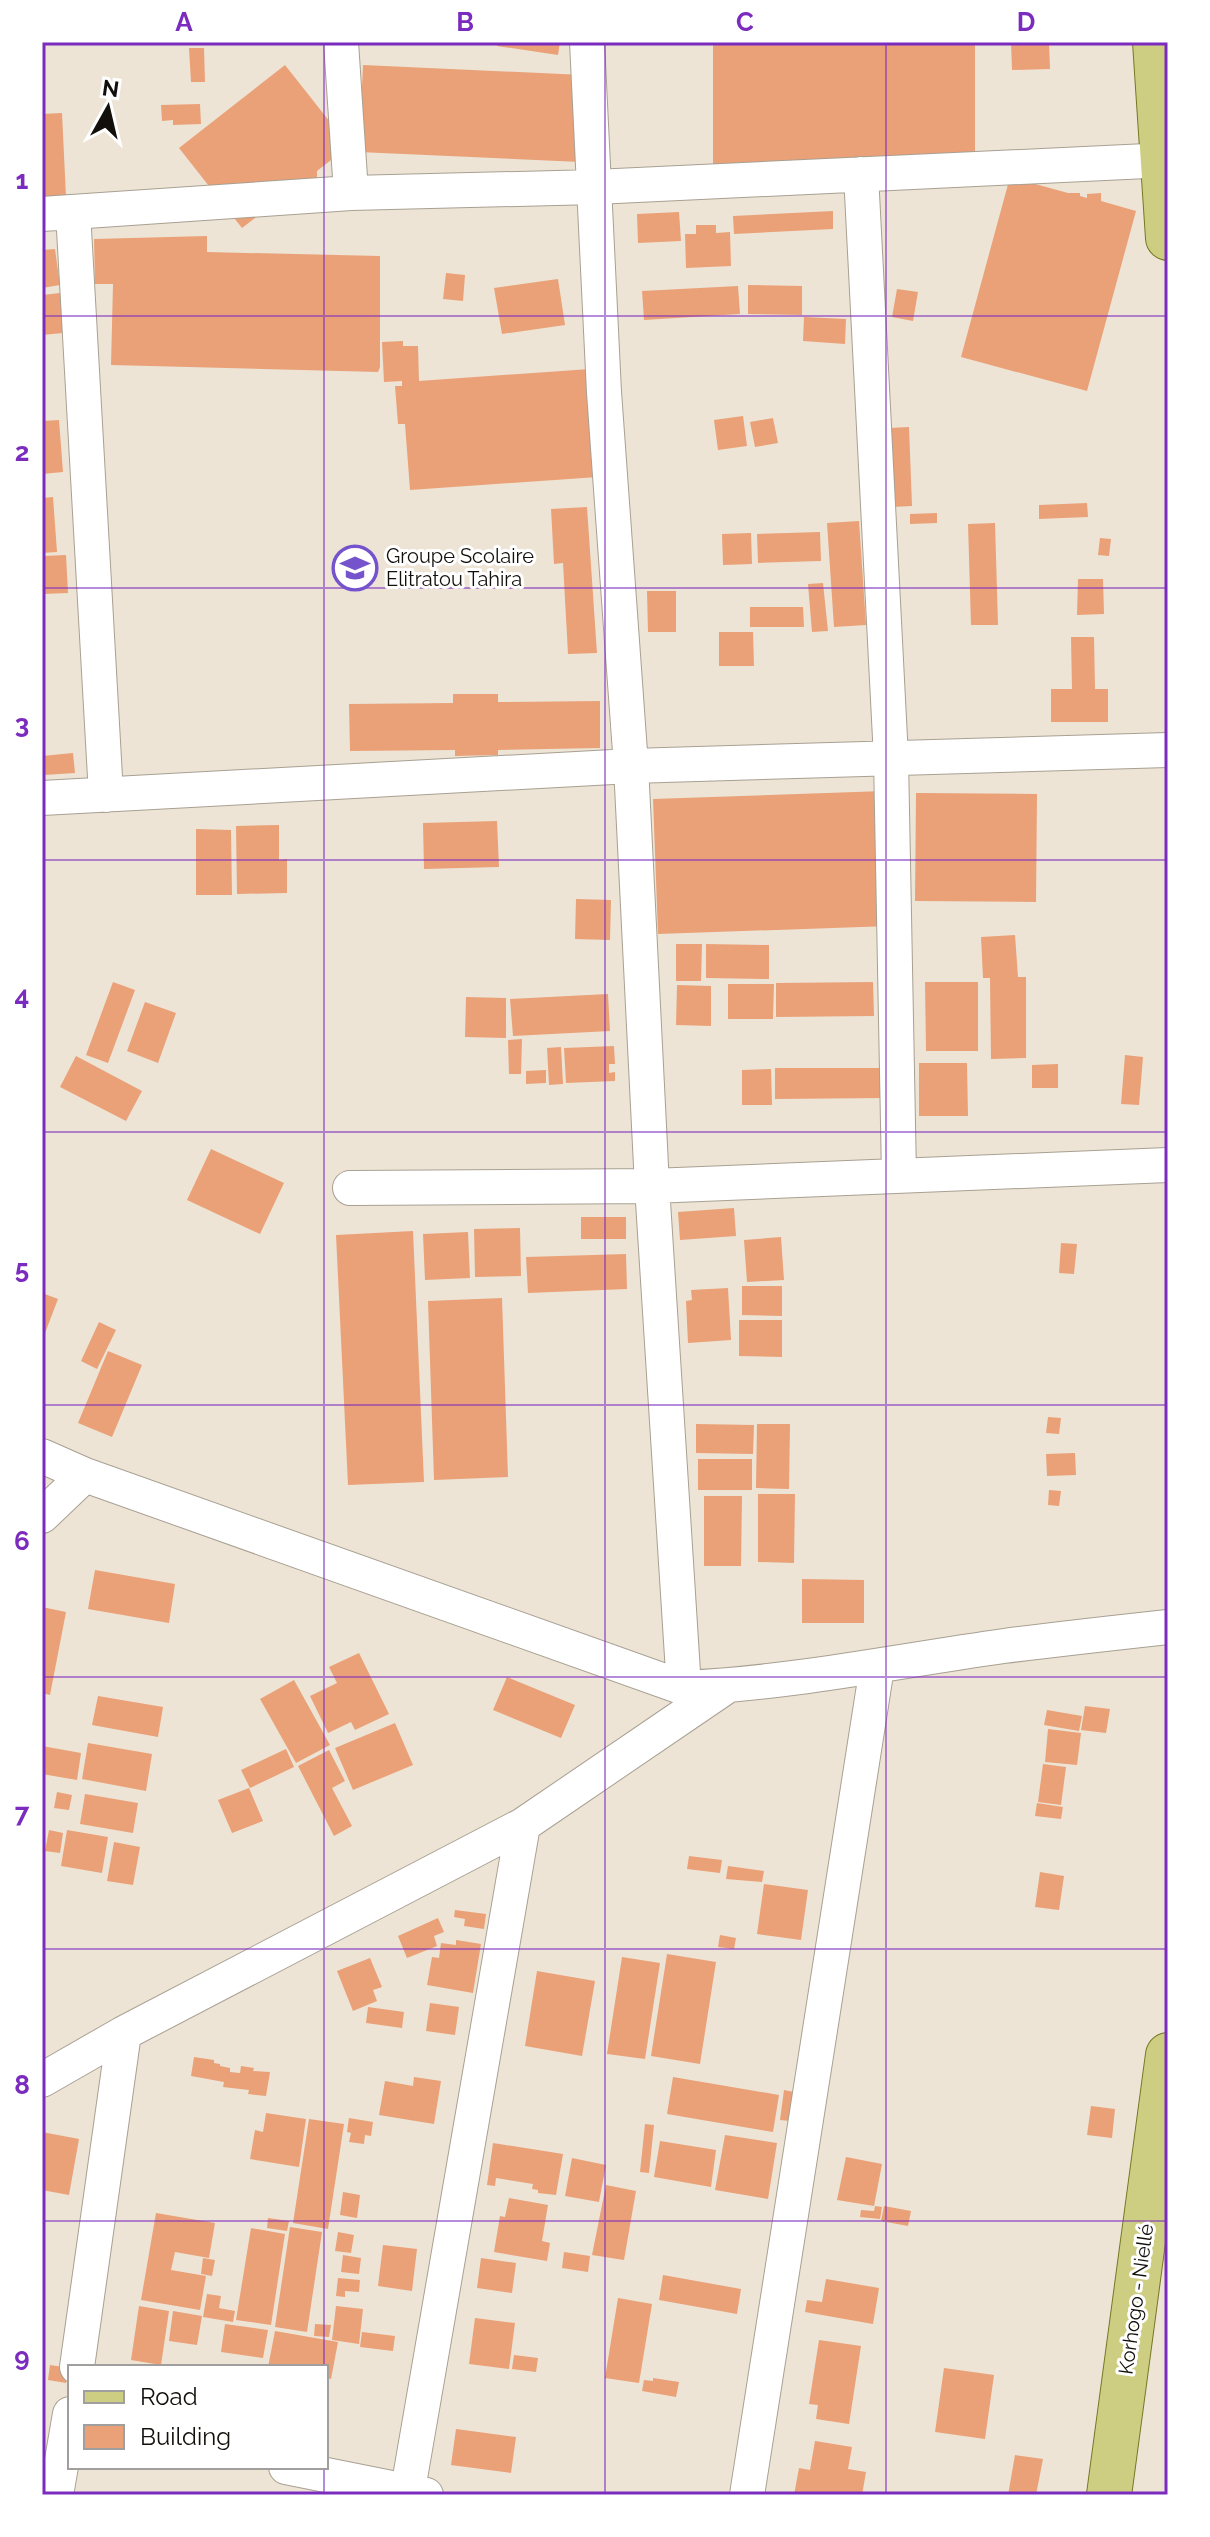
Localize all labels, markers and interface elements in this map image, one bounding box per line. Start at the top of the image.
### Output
text: A [175,7,193,37]
text: B [456,7,474,37]
text: C [736,7,754,37]
text: D [1017,7,1035,37]
north arrow [68,68,148,148]
text: N [101,74,121,102]
text: 1 [16,165,29,195]
text: 2 [15,437,29,467]
school or university icon: Groupe Scolaire Elitratou Tahira [331,544,379,592]
place label: Groupe Scolaire Elitratou Tahira [386,544,534,591]
text: 3 [15,709,29,739]
text: 4 [15,981,29,1011]
text: 5 [15,1254,29,1284]
text: 6 [14,1526,30,1556]
text: 7 [15,1798,30,1828]
text: 8 [14,2070,30,2100]
street label: Korhogo - Niellé [1114,2222,1158,2376]
text: 9 [14,2342,30,2372]
legend [68,2365,328,2469]
text: Road [140,2382,198,2411]
text: Building [140,2422,231,2451]

